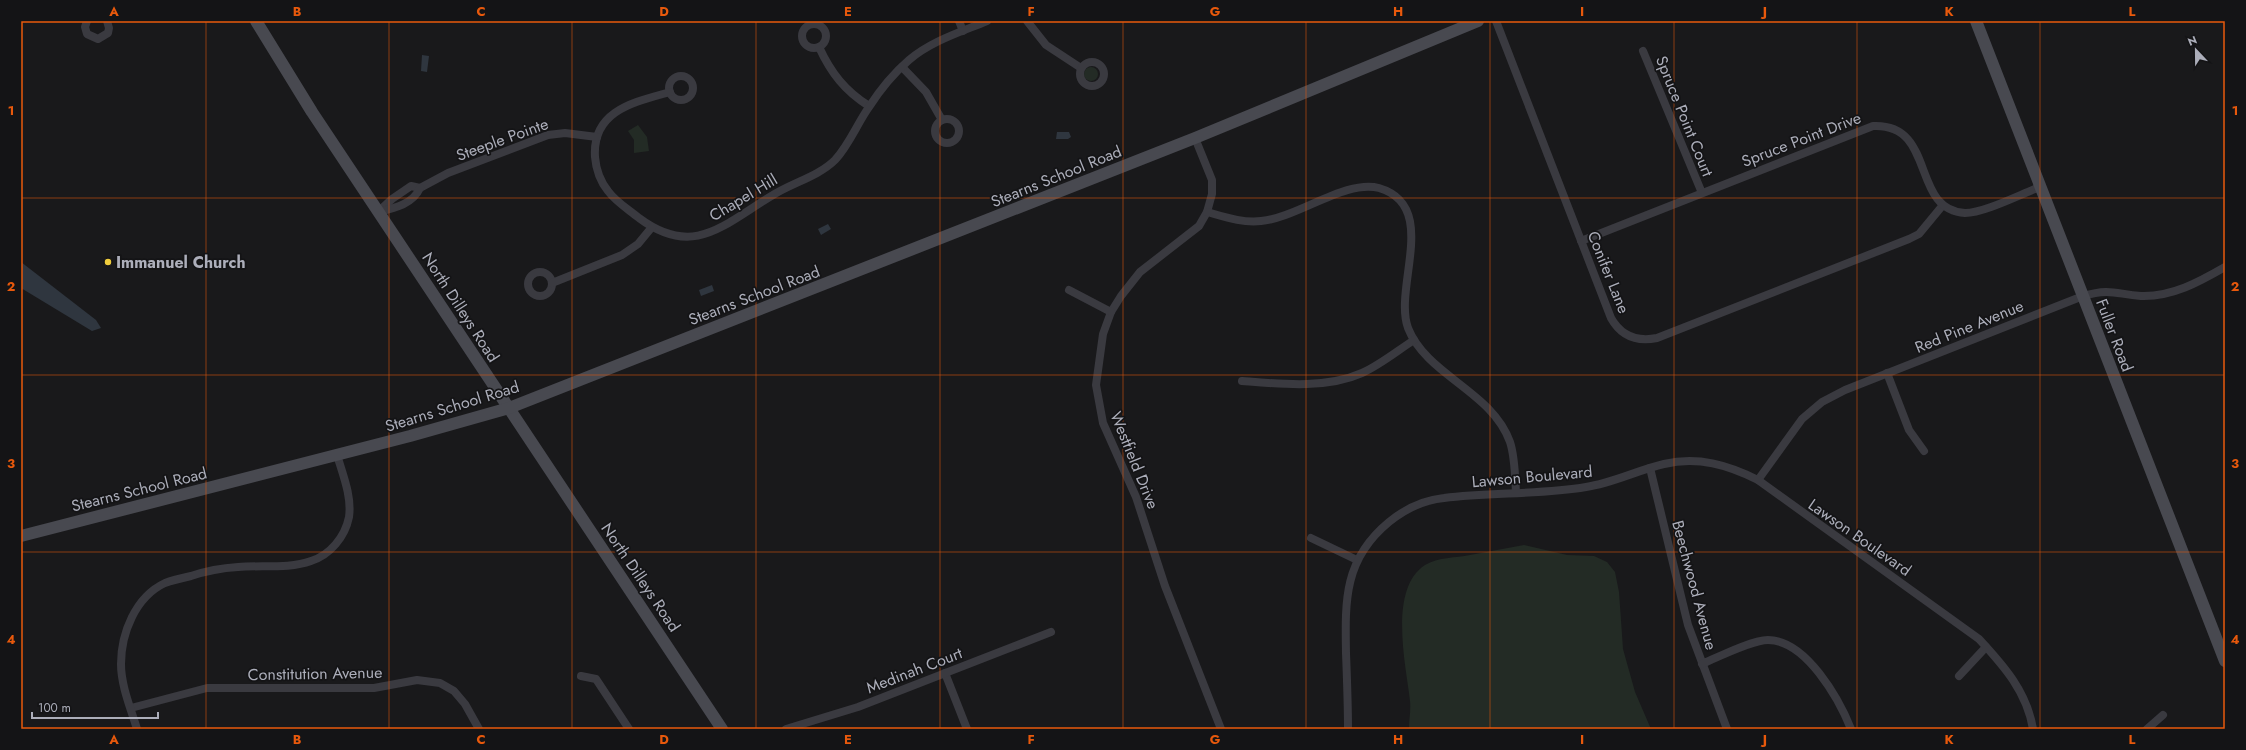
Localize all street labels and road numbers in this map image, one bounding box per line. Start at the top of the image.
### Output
street label: Spruce Point Court [1650,52,1719,180]
street label: Spruce Point Drive [1738,106,1864,173]
street label: Steeple Pointe [453,112,551,167]
street label: Stearns School Road [987,140,1125,213]
street label: Chapel Hill [705,168,782,227]
street label: Conifer Lane [1582,228,1635,317]
street label: North Dilleys Road [416,248,505,367]
street label: Stearns School Road [685,260,823,331]
street label: Red Pine Avenue [1911,294,2027,359]
street label: Fuller Road [2090,295,2139,375]
street label: Stearns School Road [382,375,522,438]
street label: Westfield Drive [1105,408,1165,512]
street label: Lawson Boulevard [1471,460,1593,493]
street label: Stearns School Road [69,462,209,517]
street label: Lawson Boulevard [1803,493,1916,582]
street label: North Dilleys Road [596,518,686,636]
street label: Beechwood Avenue [1666,518,1723,652]
street label: Medinah Court [863,642,966,699]
street label: Constitution Avenue [248,661,382,686]

